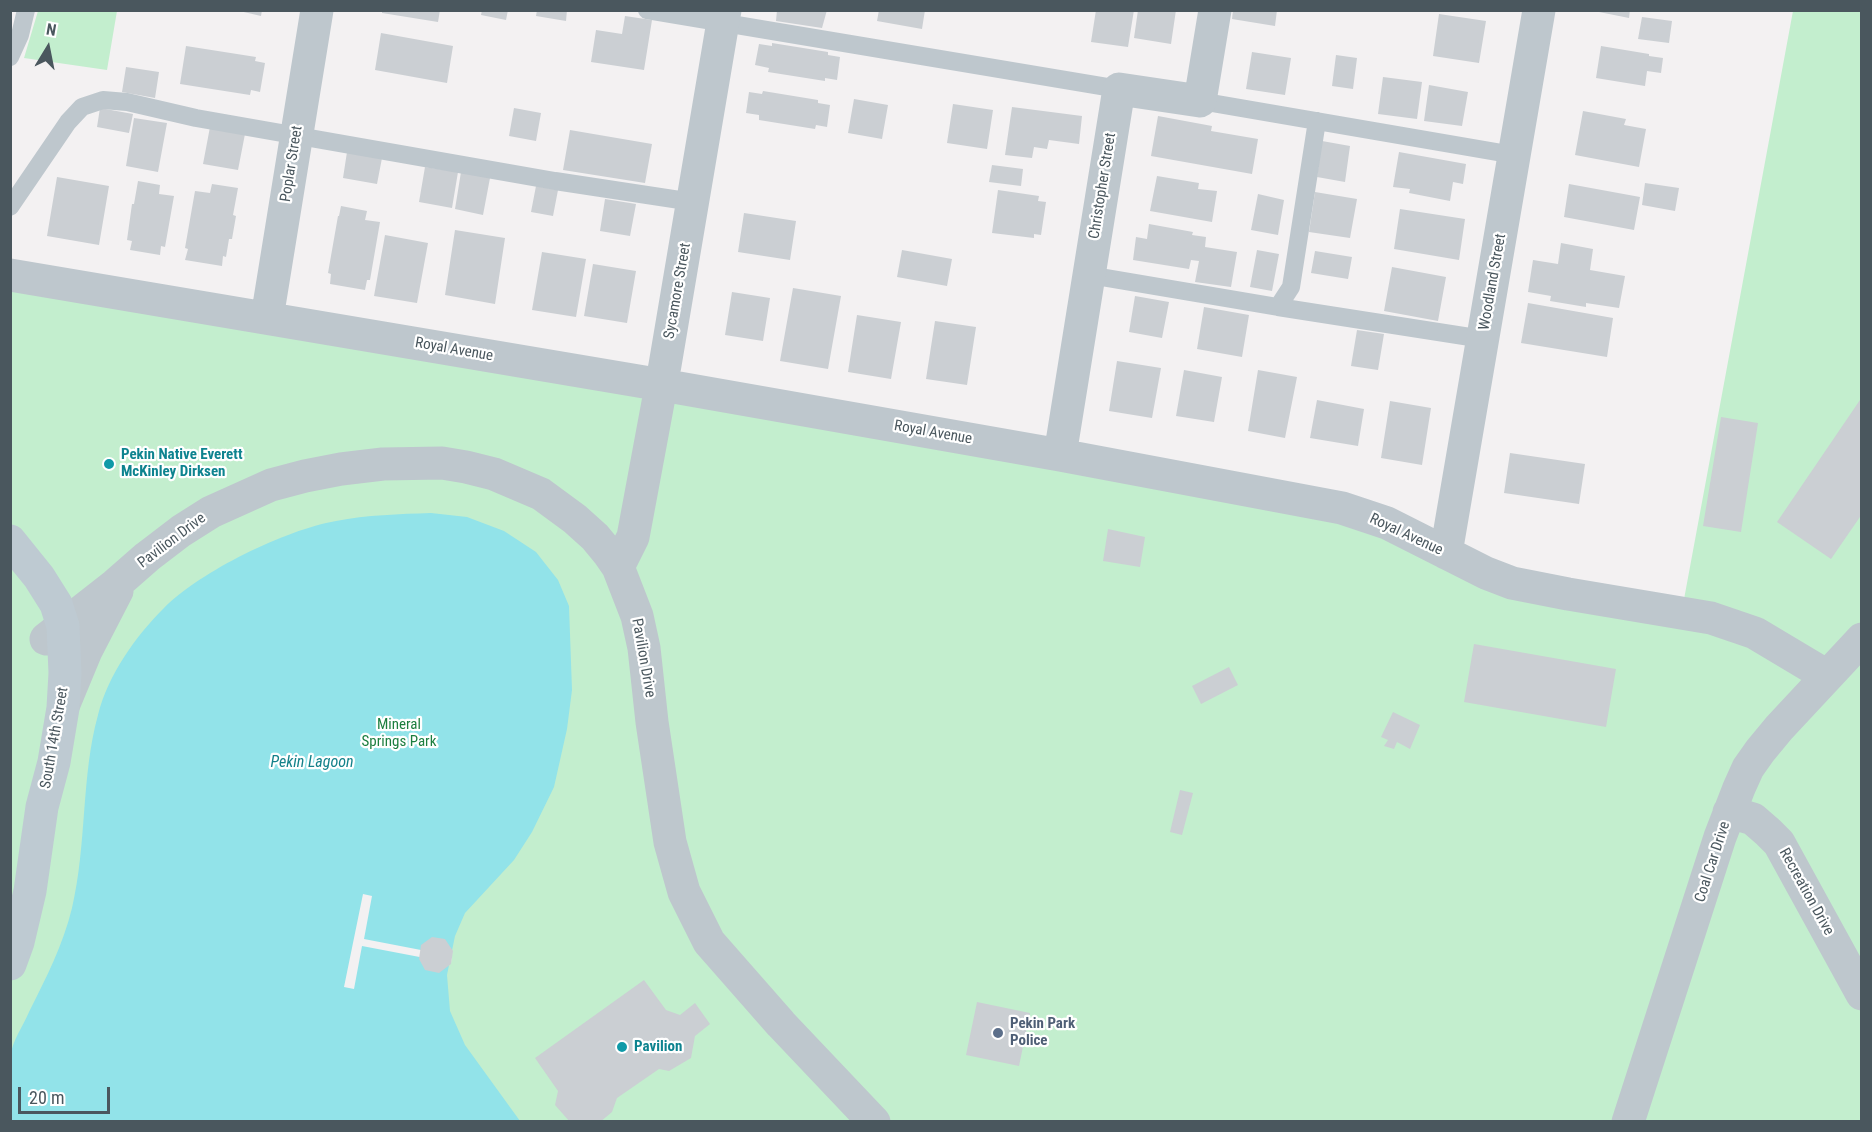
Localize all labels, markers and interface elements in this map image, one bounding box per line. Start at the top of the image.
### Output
north arrow [18,18,78,78]
text: N [45,20,58,40]
street label: Poplar Street [277,125,307,203]
street label: Christopher Street [1086,132,1120,240]
street label: Woodland Street [1476,232,1510,332]
street label: Sycamore Street [661,242,695,340]
street label: Royal Avenue [414,334,494,366]
street label: Royal Avenue [893,417,973,449]
place label: Pekin Native Everett McKinley Dirksen [121,446,242,481]
marker: Pekin Native Everett McKinley Dirksen [102,457,116,471]
street label: Pavilion Drive [135,510,209,572]
street label: Royal Avenue [1367,510,1445,560]
street label: Pavilion Drive [627,617,659,699]
street label: South 14th Street [37,686,73,790]
park label: Mineral Springs Park [362,716,436,751]
water label: Pekin Lagoon [270,753,354,773]
street label: Coal Car Drive [1692,819,1734,905]
street label: Recreation Drive [1775,845,1837,939]
place label: Pekin Park Police [1010,1015,1075,1050]
marker: Pekin Park Police [991,1026,1005,1040]
place label: Pavilion [634,1038,682,1056]
marker: Pavilion [615,1040,629,1054]
scale bar [21,1075,112,1113]
text: 20 m [29,1087,64,1108]

